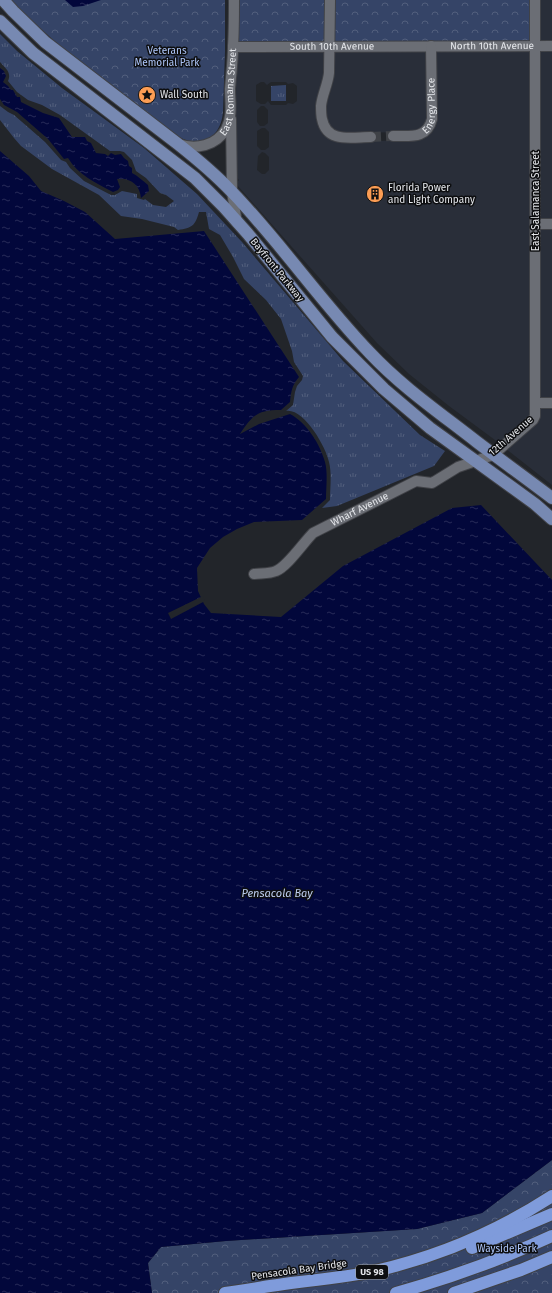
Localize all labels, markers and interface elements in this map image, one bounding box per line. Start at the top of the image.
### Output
street label: North 10th Avenue [450,40,534,52]
street label: South 10th Avenue [290,41,374,53]
park label: Veterans Memorial Park [135,45,200,69]
street label: East Romana Street [217,48,239,138]
street label: Energy Place [420,78,438,137]
place icon: Wall South [137,85,157,105]
place label: Wall South [160,89,208,101]
street label: East Salamanca Street [530,150,542,251]
place label: Florida Power and Light Company [388,182,475,206]
building icon: Florida Power and Light Company [365,184,385,204]
street label: Bayfront Parkway [248,236,306,304]
street label: 12th Avenue [486,414,536,458]
street label: Wharf Avenue [329,490,390,529]
water label: Pensacola Bay [241,887,313,900]
park label: Wayside Park [477,1243,538,1255]
street label: Pensacola Bay Bridge [250,1257,348,1283]
road number: US 98 [356,1265,388,1279]

